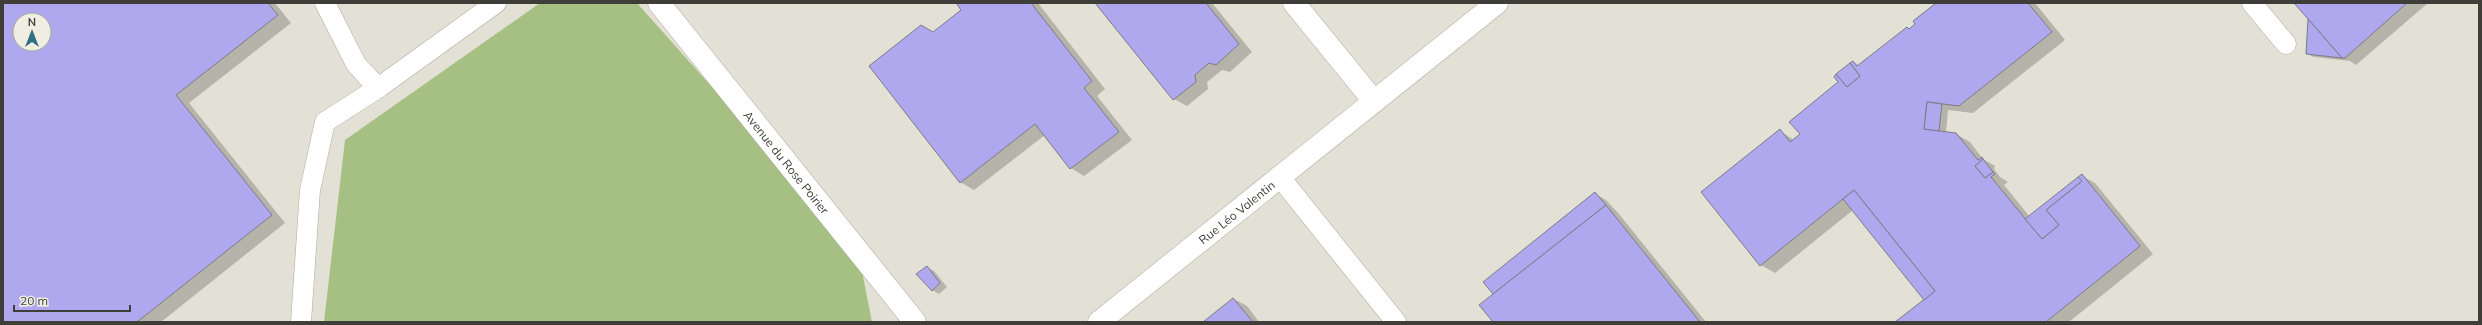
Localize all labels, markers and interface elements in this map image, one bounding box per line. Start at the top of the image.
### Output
north arrow [12,12,52,52]
text: N [28,15,36,29]
street label: Avenue du Rose Poirier [741,107,833,217]
street label: Rue Léo Valentin [1195,177,1277,247]
scale bar [14,287,130,313]
text: 20 m [20,293,48,308]

